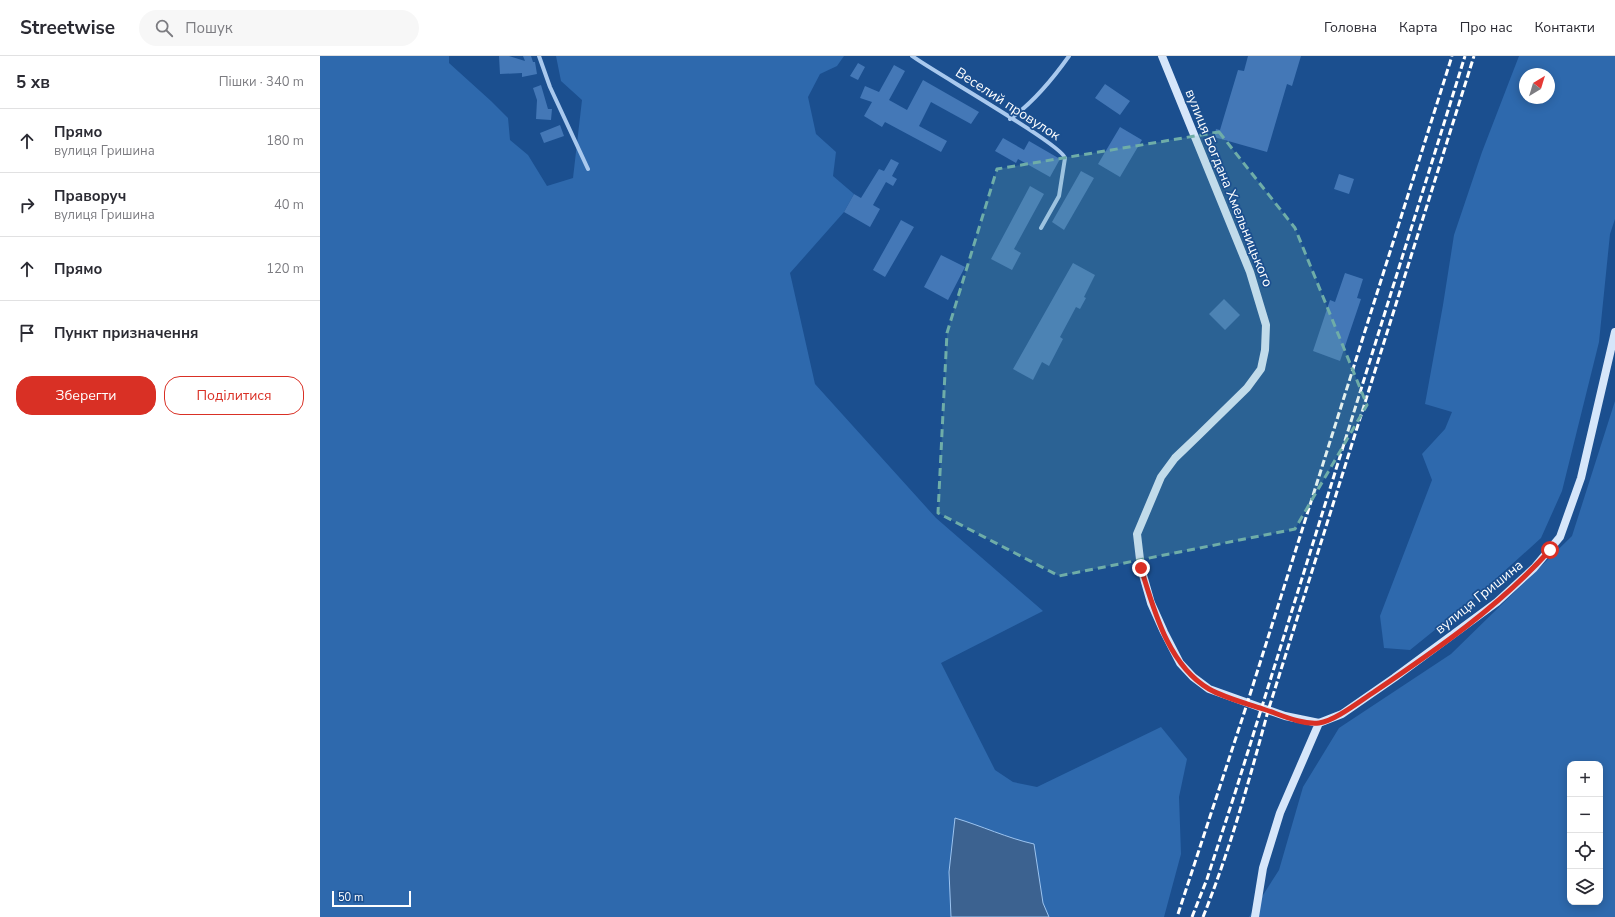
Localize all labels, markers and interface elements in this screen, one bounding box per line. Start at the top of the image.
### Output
search box [139,10,419,46]
text: Streetwise [20,15,115,41]
icon: search [153,17,175,39]
text: Пошук [185,18,233,38]
text: Головна [1324,18,1377,37]
text: Карта [1399,18,1438,37]
text: Про нас [1460,18,1512,37]
text: Контакти [1534,18,1595,37]
street label: Веселий провулок [952,63,1065,145]
north arrow [1519,68,1555,104]
text: 5 хв [16,71,50,94]
text: Пішки · 340 m [219,73,304,91]
street label: вулиця Богдана Хмельницького [1181,86,1278,290]
text: Прямо [54,122,102,142]
icon: ahead [16,130,38,152]
text: 180 m [266,132,304,150]
text: вулиця Гришина [54,142,155,160]
text: Праворуч [54,186,126,206]
icon: right [16,194,38,216]
text: 40 m [274,196,304,214]
text: вулиця Гришина [54,206,155,224]
icon: ahead [16,258,38,280]
text: Прямо [54,259,102,279]
text: 120 m [266,260,304,278]
icon: arrive [16,322,38,344]
text: Пункт призначення [54,323,199,343]
button: Зберегти [16,376,156,415]
button: Поділитися [164,376,304,415]
route start [1541,541,1559,559]
street label: вулиця Гришина [1431,556,1527,638]
route end [1132,559,1150,577]
map controls [1567,761,1603,905]
button: + [1567,761,1603,797]
button: − [1567,797,1603,833]
button: locate [1567,833,1603,869]
button: layers [1567,869,1603,905]
scale bar [332,889,411,908]
text: 50 m [338,890,363,905]

